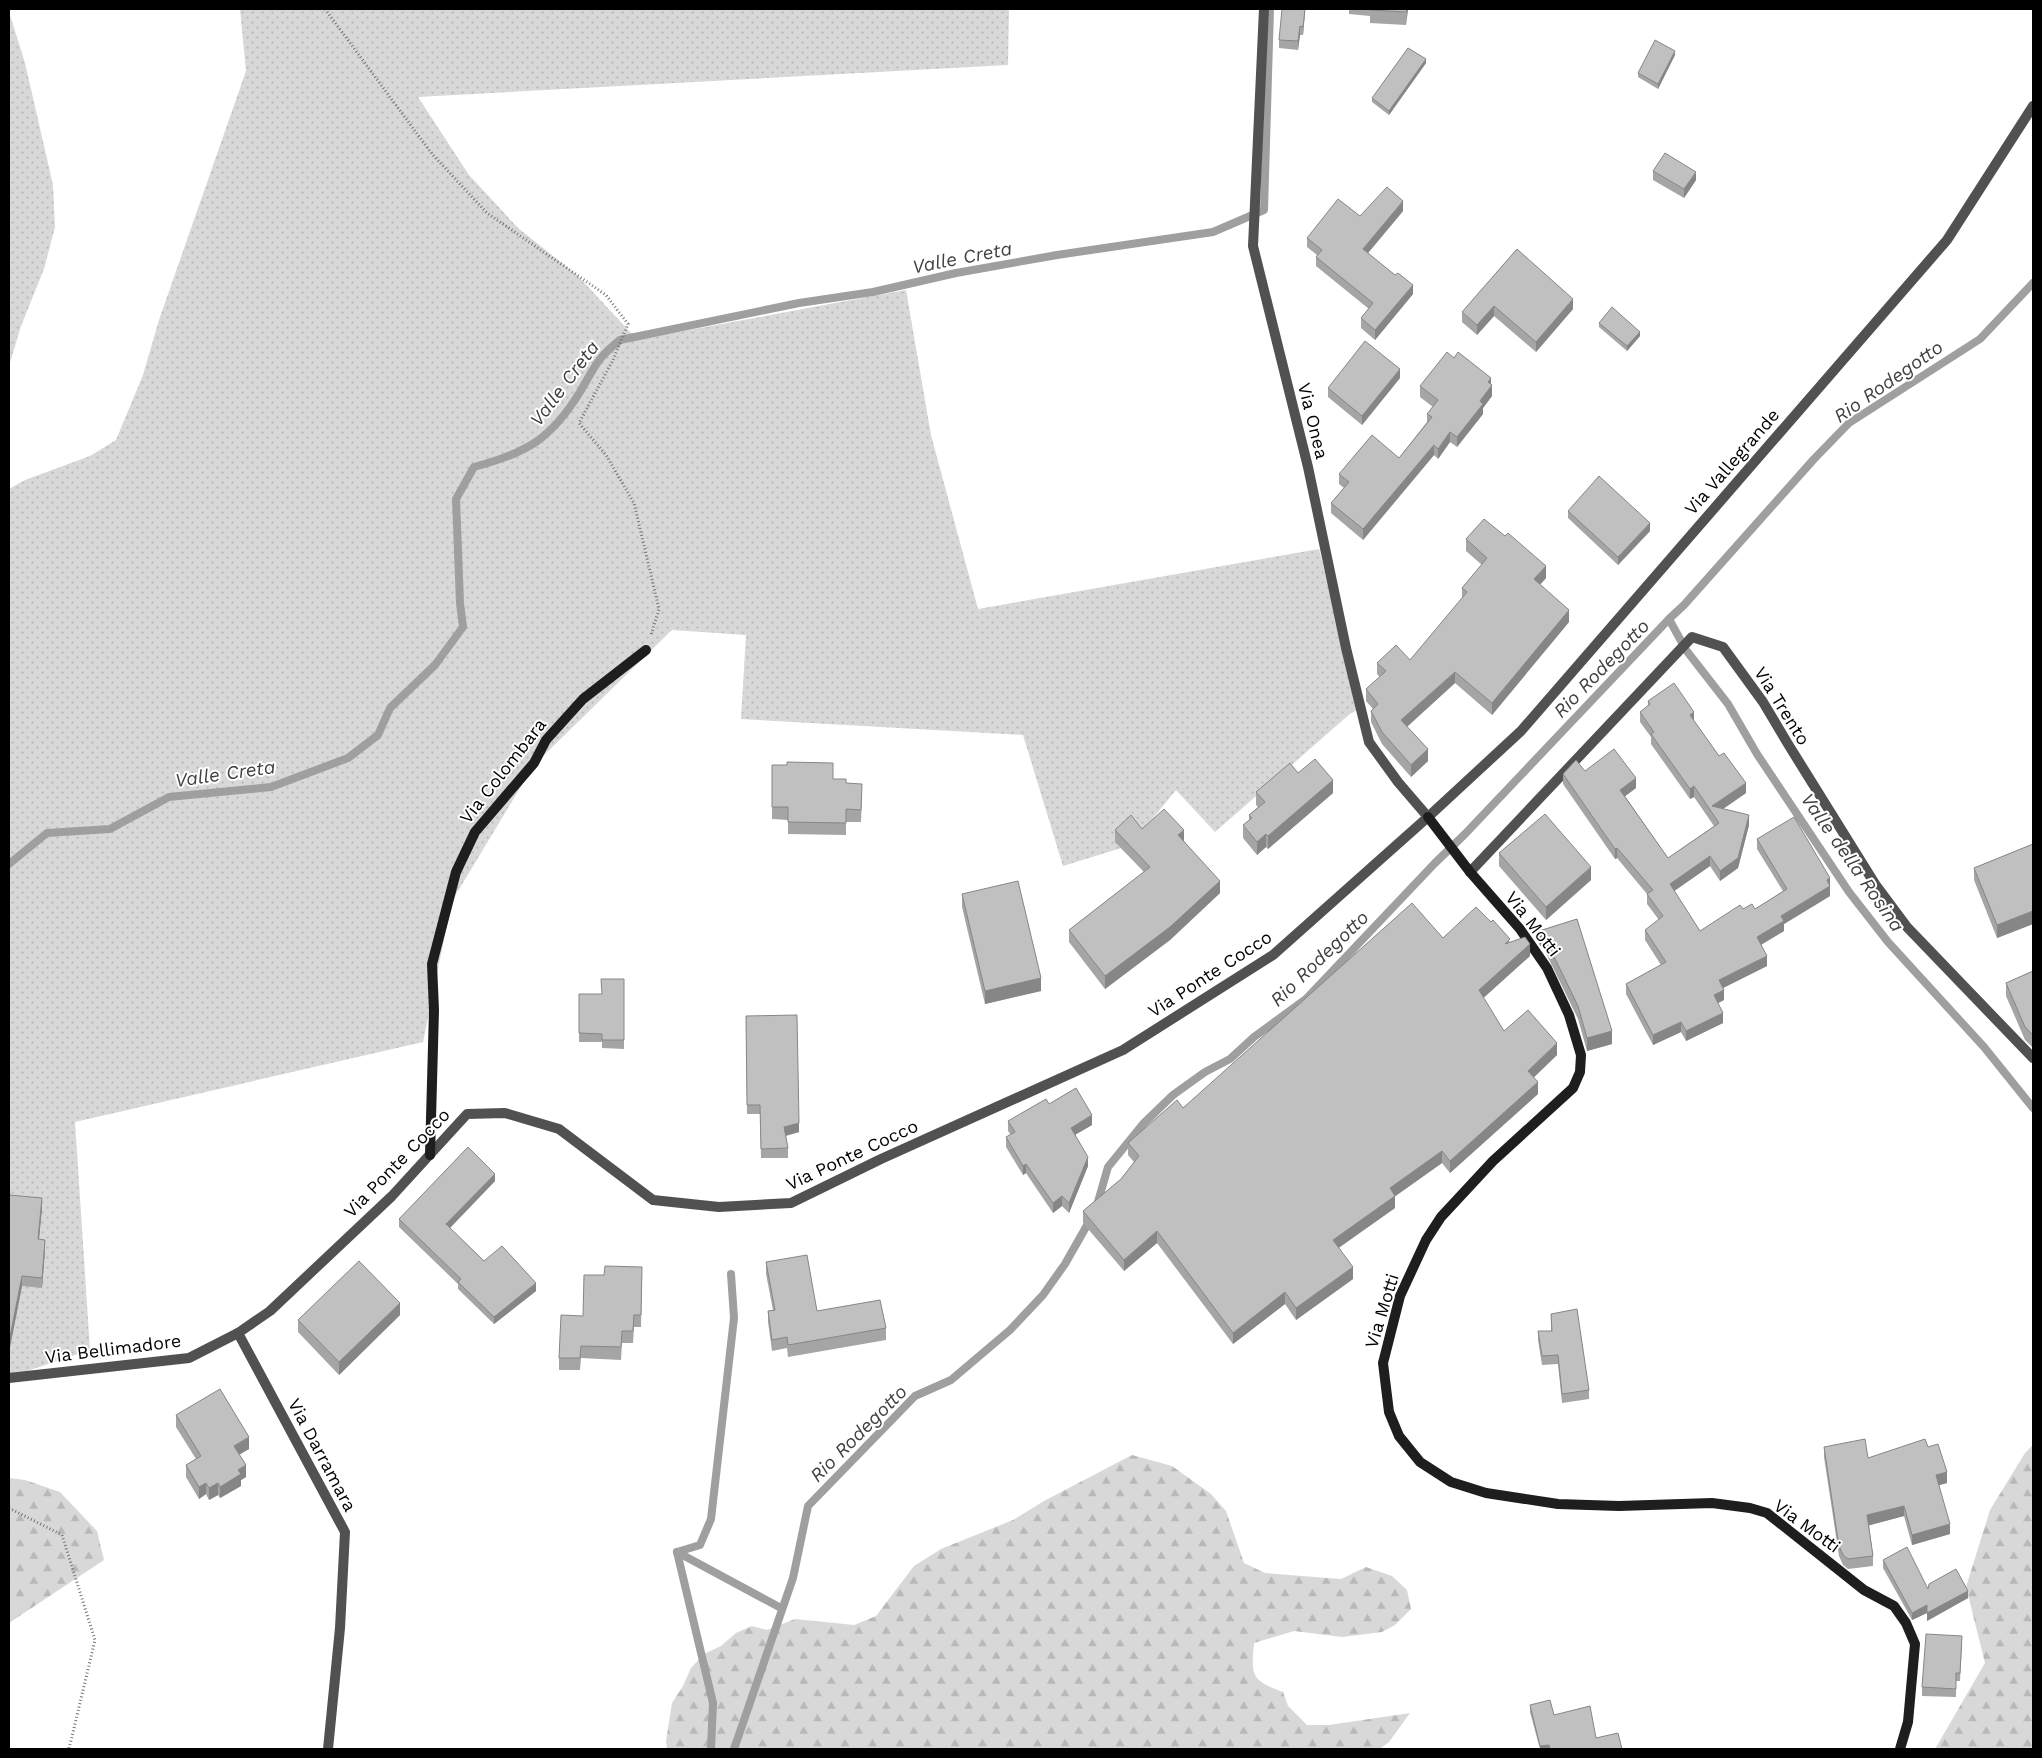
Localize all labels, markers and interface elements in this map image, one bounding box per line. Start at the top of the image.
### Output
water label: Valle Creta [910,237,1014,278]
water label: Rio Rodegotto [1829,335,1947,428]
water label: Valle Creta [525,336,604,431]
street label: Via Onea [1294,381,1333,461]
street label: Via Vallegrande [1680,404,1783,519]
water label: Rio Rodegotto [1549,614,1654,722]
street label: Via Trento [1750,663,1815,749]
street label: Via Colombara [455,714,550,827]
water label: Valle Creta [173,755,277,792]
water label: Valle della Rosina [1796,788,1909,936]
street label: Via Motti [1501,887,1565,960]
water label: Rio Rodegotto [1265,906,1373,1011]
street label: Via Ponte Cocco [1144,926,1275,1021]
street label: Via Ponte Cocco [339,1104,454,1221]
street label: Via Ponte Cocco [782,1115,921,1194]
street label: Via Motti [1360,1271,1403,1351]
street label: Via Bellimadore [44,1330,182,1367]
water label: Rio Rodegotto [805,1380,912,1487]
street label: Via Darramara [284,1395,361,1515]
street label: Via Motti [1770,1494,1845,1557]

